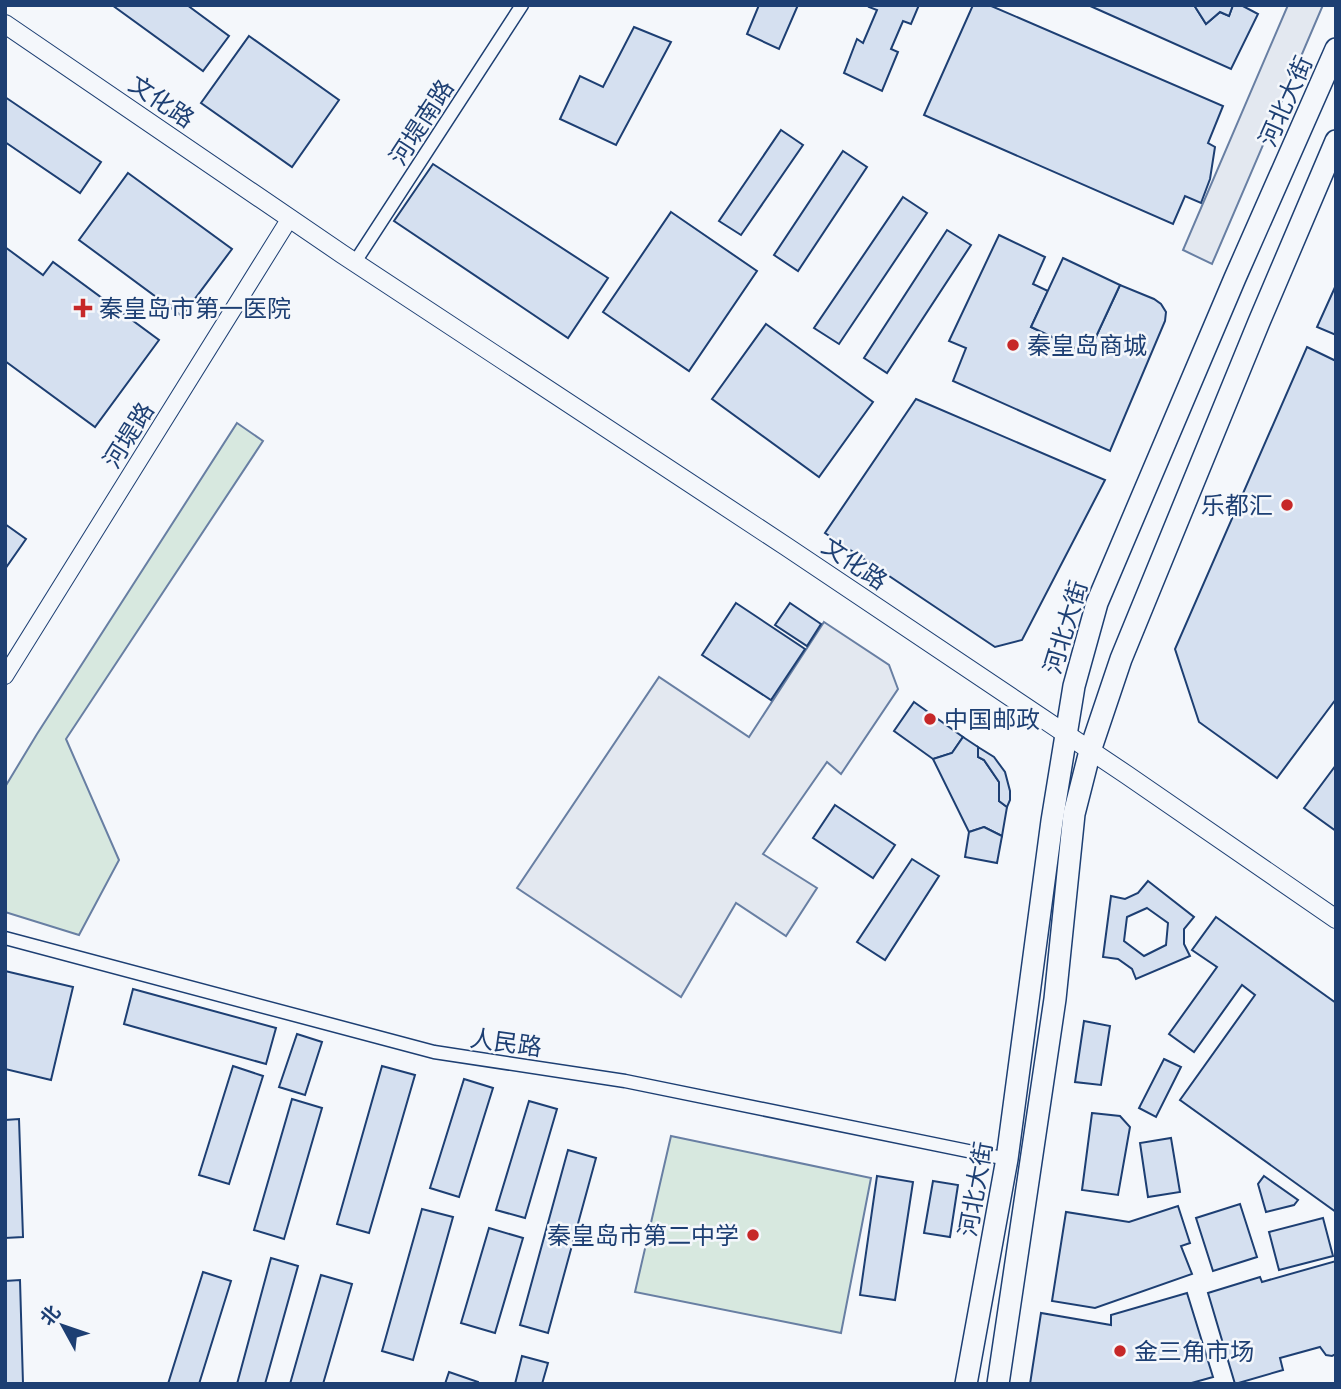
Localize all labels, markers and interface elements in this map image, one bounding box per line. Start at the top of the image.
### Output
street label: 河北大街 [1252,51,1318,151]
street label: 文化路 [124,68,200,134]
street label: 河堤南路 [382,74,460,170]
place label: 秦皇岛市第一医院 [99,293,291,323]
marker: 秦皇岛市第一医院 [73,298,93,318]
place label: 秦皇岛商城 [1027,330,1147,360]
marker: 秦皇岛商城 [1005,337,1021,353]
street label: 河堤路 [96,397,160,473]
place label: 乐都汇 [1201,490,1273,520]
marker: 乐都汇 [1279,497,1295,513]
street label: 文化路 [817,530,893,596]
street label: 河北大街 [1037,577,1093,677]
place label: 中国邮政 [944,704,1040,734]
marker: 中国邮政 [922,711,938,727]
street label: 人民路 [468,1022,544,1062]
street label: 河北大街 [952,1139,998,1239]
place label: 秦皇岛市第二中学 [547,1220,739,1250]
marker: 秦皇岛市第二中学 [745,1227,761,1243]
north arrow [28,1291,98,1361]
text: 北 [35,1300,65,1330]
place label: 金三角市场 [1134,1336,1254,1366]
marker: 金三角市场 [1112,1343,1128,1359]

